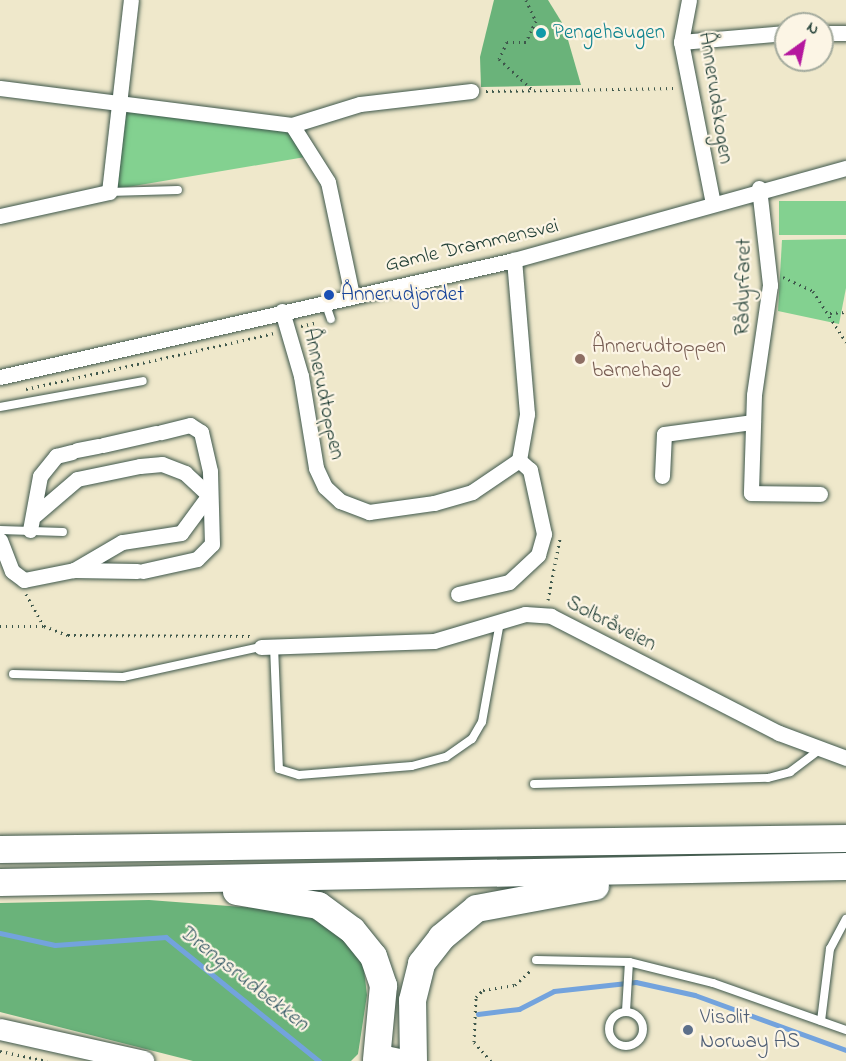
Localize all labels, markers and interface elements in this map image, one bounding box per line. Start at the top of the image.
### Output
north arrow [774,12,834,72]
text: N [802,16,824,42]
place label: Pengehaugen [553,20,665,46]
marker: Pengehaugen [534,26,548,40]
street label: Ånnerudskogen [692,30,738,166]
street label: Gamle Drammensvei [383,214,561,278]
street label: Rådyrfaret [731,238,757,336]
place label: Ånnerudjordet [341,282,464,308]
marker: Ånnerudjordet [322,288,336,302]
street label: Ånnerudtoppen [297,326,349,462]
place label: Ånnerudtoppen barnehage [592,334,726,384]
marker: Ånnerudtoppen barnehage [573,352,587,366]
street label: Solbråveien [562,591,660,657]
water label: Drengsrudbekken [173,920,313,1038]
place label: Visolit Norway AS [700,1005,800,1055]
marker: Visolit Norway AS [681,1023,695,1037]

